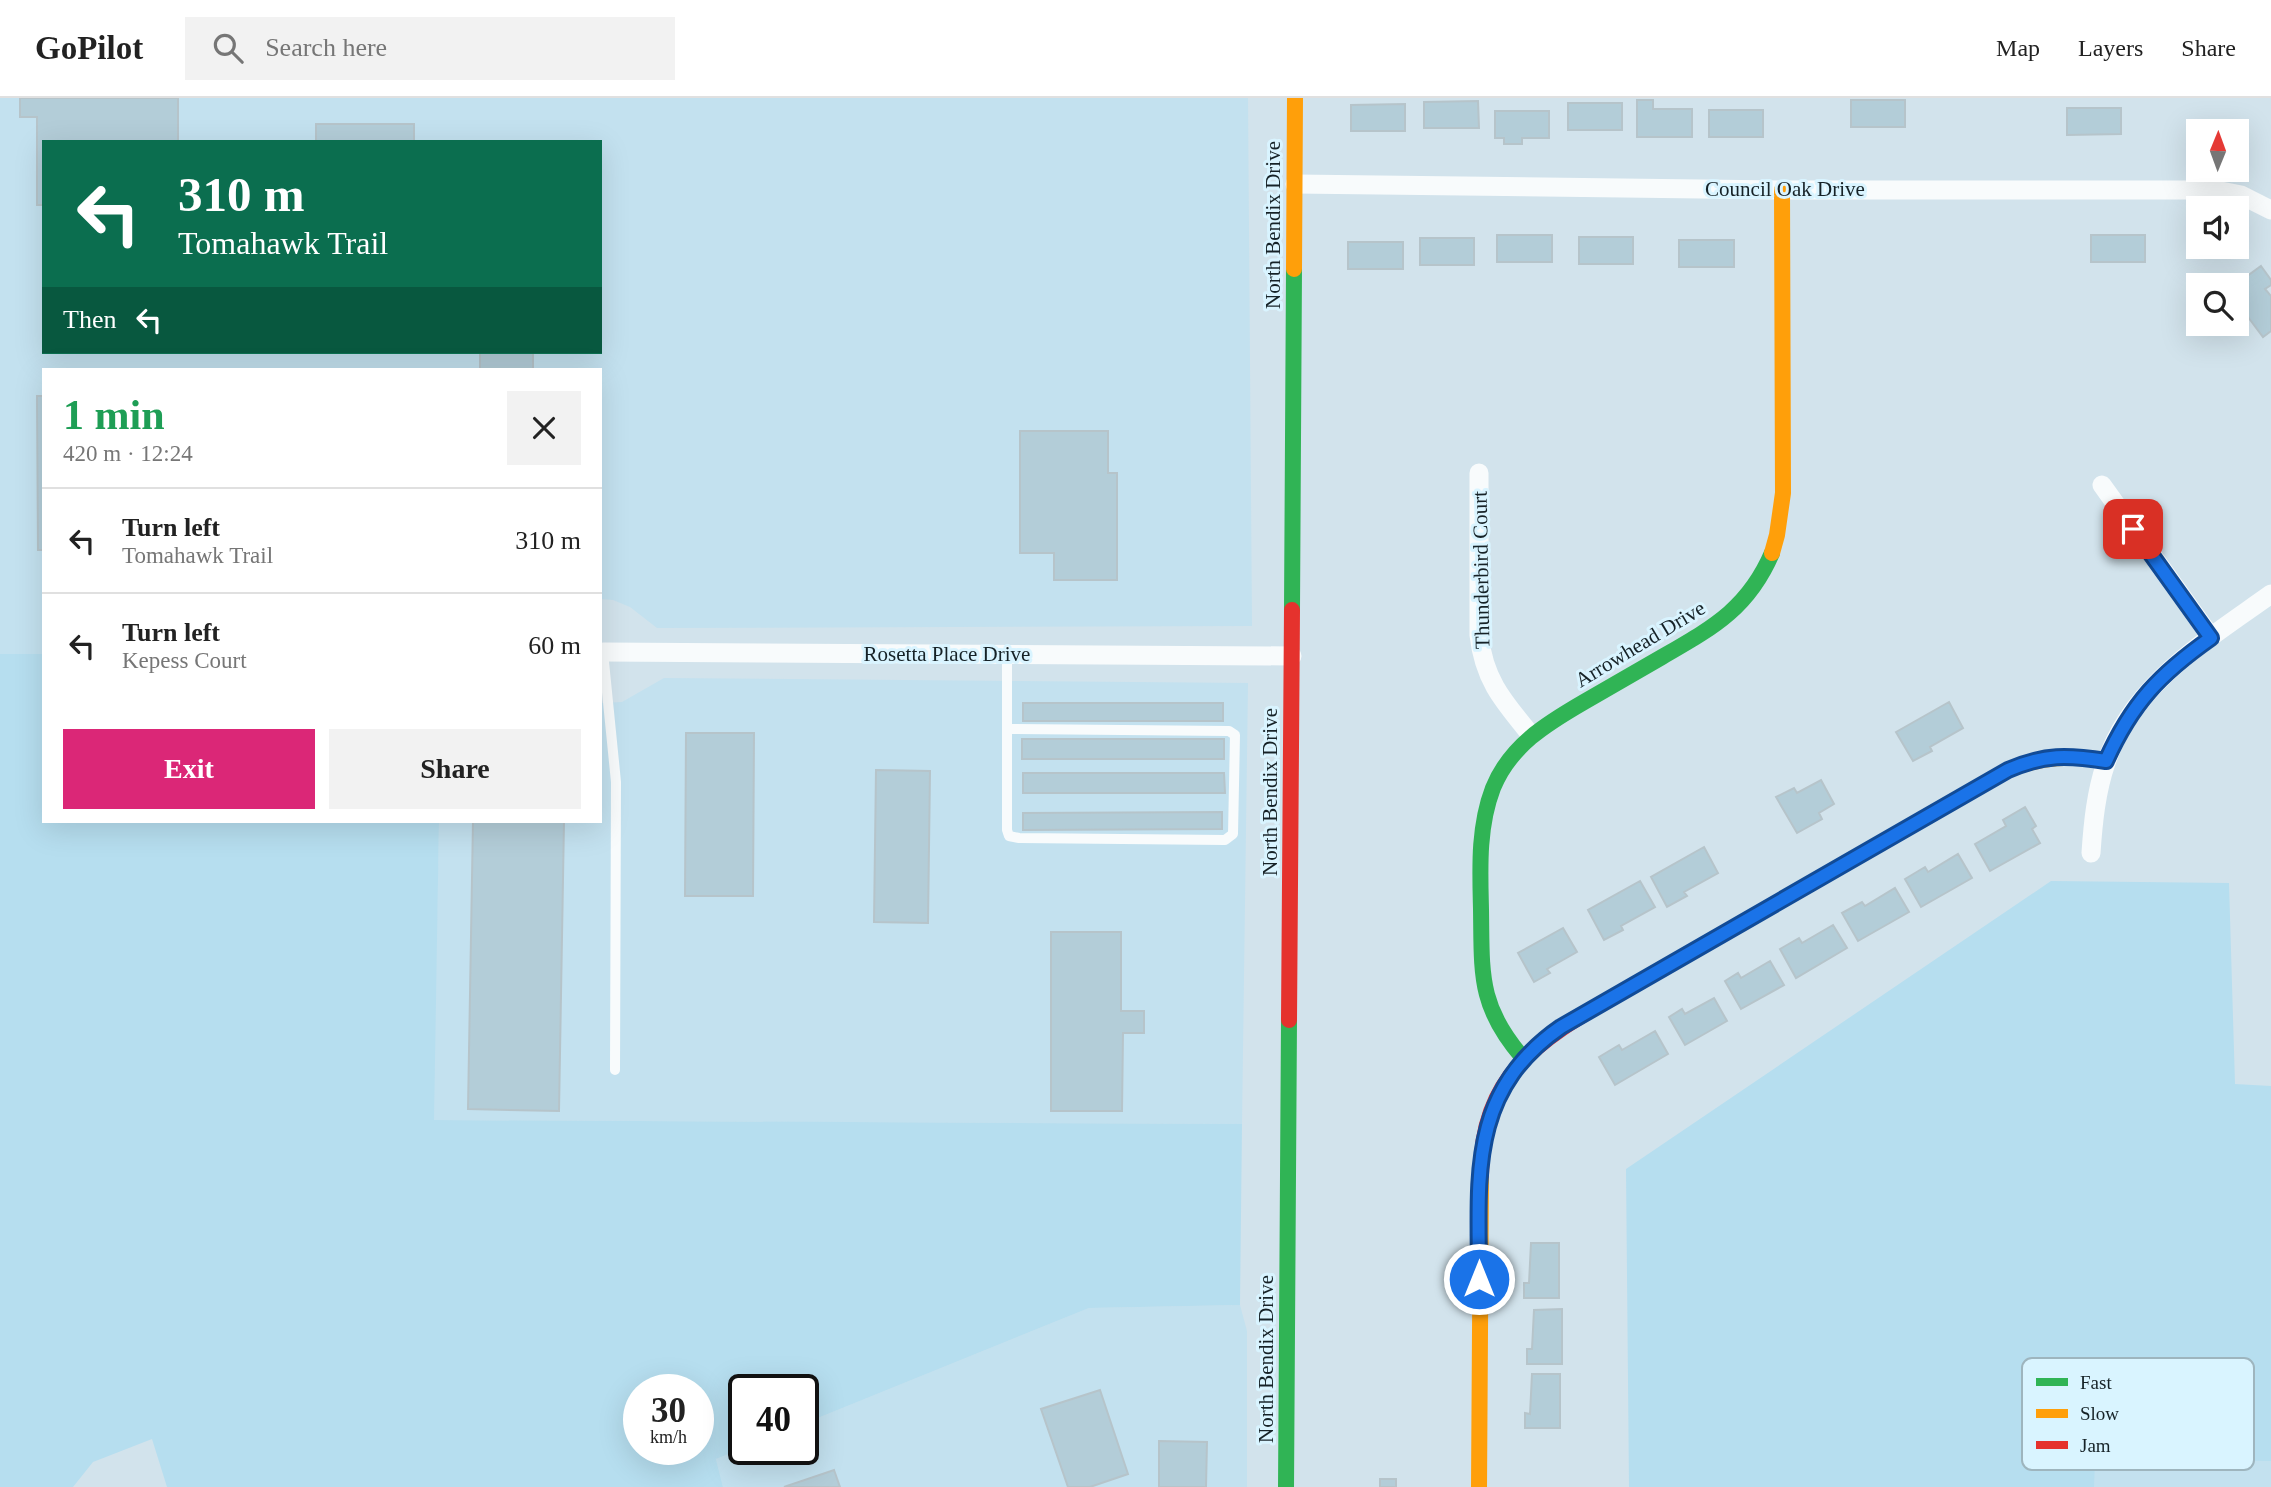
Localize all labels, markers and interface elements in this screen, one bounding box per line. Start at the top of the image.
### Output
search box [185,17,675,80]
icon: search [209,29,247,67]
text: GoPilot [35,30,143,66]
text: Search here [265,33,387,62]
text: Map [1996,35,2040,61]
text: Layers [2078,35,2143,61]
text: Share [2181,35,2236,61]
north arrow [2186,119,2249,182]
map controls [2186,119,2249,336]
street label: North Bendix Drive [1261,141,1285,309]
text: 310 m [178,167,305,222]
icon: left [63,168,154,259]
street label: Council Oak Drive [1705,177,1865,201]
button: sound [2186,196,2249,259]
text: Tomahawk Trail [178,225,388,261]
button: search [2186,273,2249,336]
icon: left [130,301,168,339]
text: Then [63,305,116,334]
button: close [507,391,581,465]
text: 1 min [63,392,165,438]
text: 420 m · 12:24 [63,441,193,466]
street label: Thunderbird Court [1468,491,1494,649]
pin [2103,499,2163,559]
icon: arrive [2114,510,2152,548]
text: Turn left [122,513,220,542]
icon: left [63,522,101,560]
text: 310 m [515,526,581,555]
text: Tomahawk Trail [122,543,273,568]
street label: Arrowhead Drive [1571,596,1709,692]
text: Turn left [122,618,220,647]
icon: left [63,627,101,665]
text: 60 m [528,631,581,660]
street label: Rosetta Place Drive [864,642,1030,666]
text: Kepess Court [122,648,247,673]
street label: North Bendix Drive [1258,708,1282,876]
button: Exit [63,729,315,809]
button: Share [329,729,581,809]
position arrow [1442,1242,1516,1316]
street label: North Bendix Drive [1254,1275,1278,1443]
legend [2022,1358,2254,1470]
text: Fast [2080,1372,2112,1393]
speed limit sign: 40 [728,1374,819,1465]
text: 30 [651,1391,686,1430]
text: Slow [2080,1403,2119,1424]
text: km/h [650,1427,687,1447]
text: Jam [2080,1435,2111,1456]

